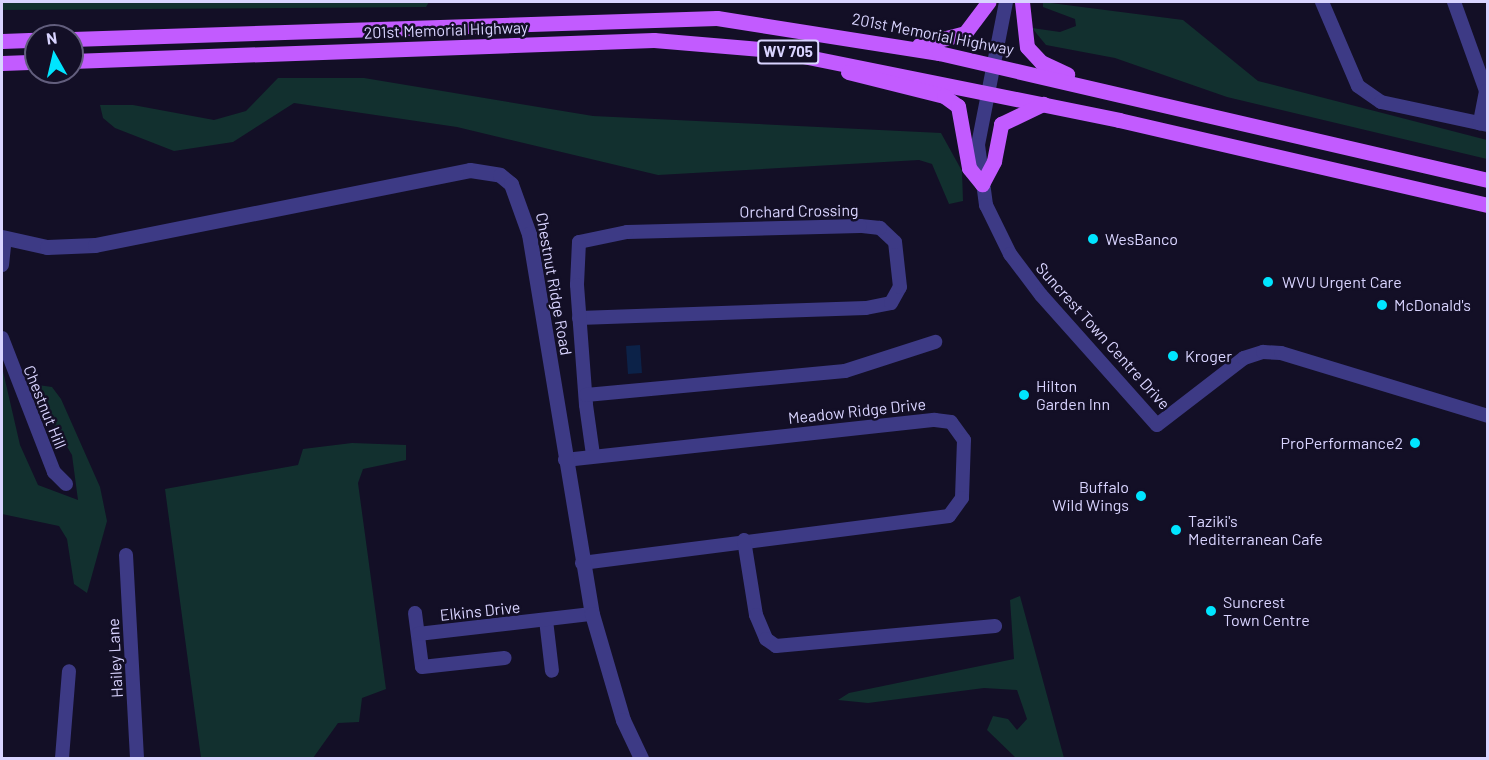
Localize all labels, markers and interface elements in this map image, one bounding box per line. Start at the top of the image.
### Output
street label: 201st Memorial Highway [850,9,1016,59]
street label: 201st Memorial Highway [363,18,529,42]
north arrow [24,24,84,84]
text: N [45,28,58,48]
road number: WV 705 [756,40,820,64]
street label: Orchard Crossing [739,200,859,222]
street label: Chestnut Ridge Road [532,211,576,357]
place label: WesBanco [1105,229,1178,249]
marker: WesBanco [1086,232,1100,246]
street label: Suncrest Town Centre Drive [1032,259,1174,413]
place label: WVU Urgent Care [1282,272,1402,292]
marker: WVU Urgent Care [1259,273,1277,291]
place label: McDonald's [1394,295,1471,315]
marker: McDonald's [1375,298,1389,312]
place label: Kroger [1185,346,1232,366]
marker: Kroger [1166,349,1180,363]
street label: Chestnut Hill [20,362,70,452]
place label: Hilton Garden Inn [1036,376,1110,414]
marker: Hilton Garden Inn [1017,388,1031,402]
street label: Meadow Ridge Drive [787,394,927,428]
place label: ProPerformance2 [1281,433,1403,453]
marker: ProPerformance2 [1408,436,1422,450]
place label: Buffalo Wild Wings [1052,477,1129,515]
marker: Buffalo Wild Wings [1134,489,1148,503]
place label: Taziki's Mediterranean Cafe [1188,511,1323,549]
marker: Taziki's Mediterranean Cafe [1169,523,1183,537]
place label: Suncrest Town Centre [1223,592,1310,630]
street label: Elkins Drive [439,597,521,625]
marker: Suncrest Town Centre [1204,604,1218,618]
street label: Hailey Lane [103,618,127,698]

